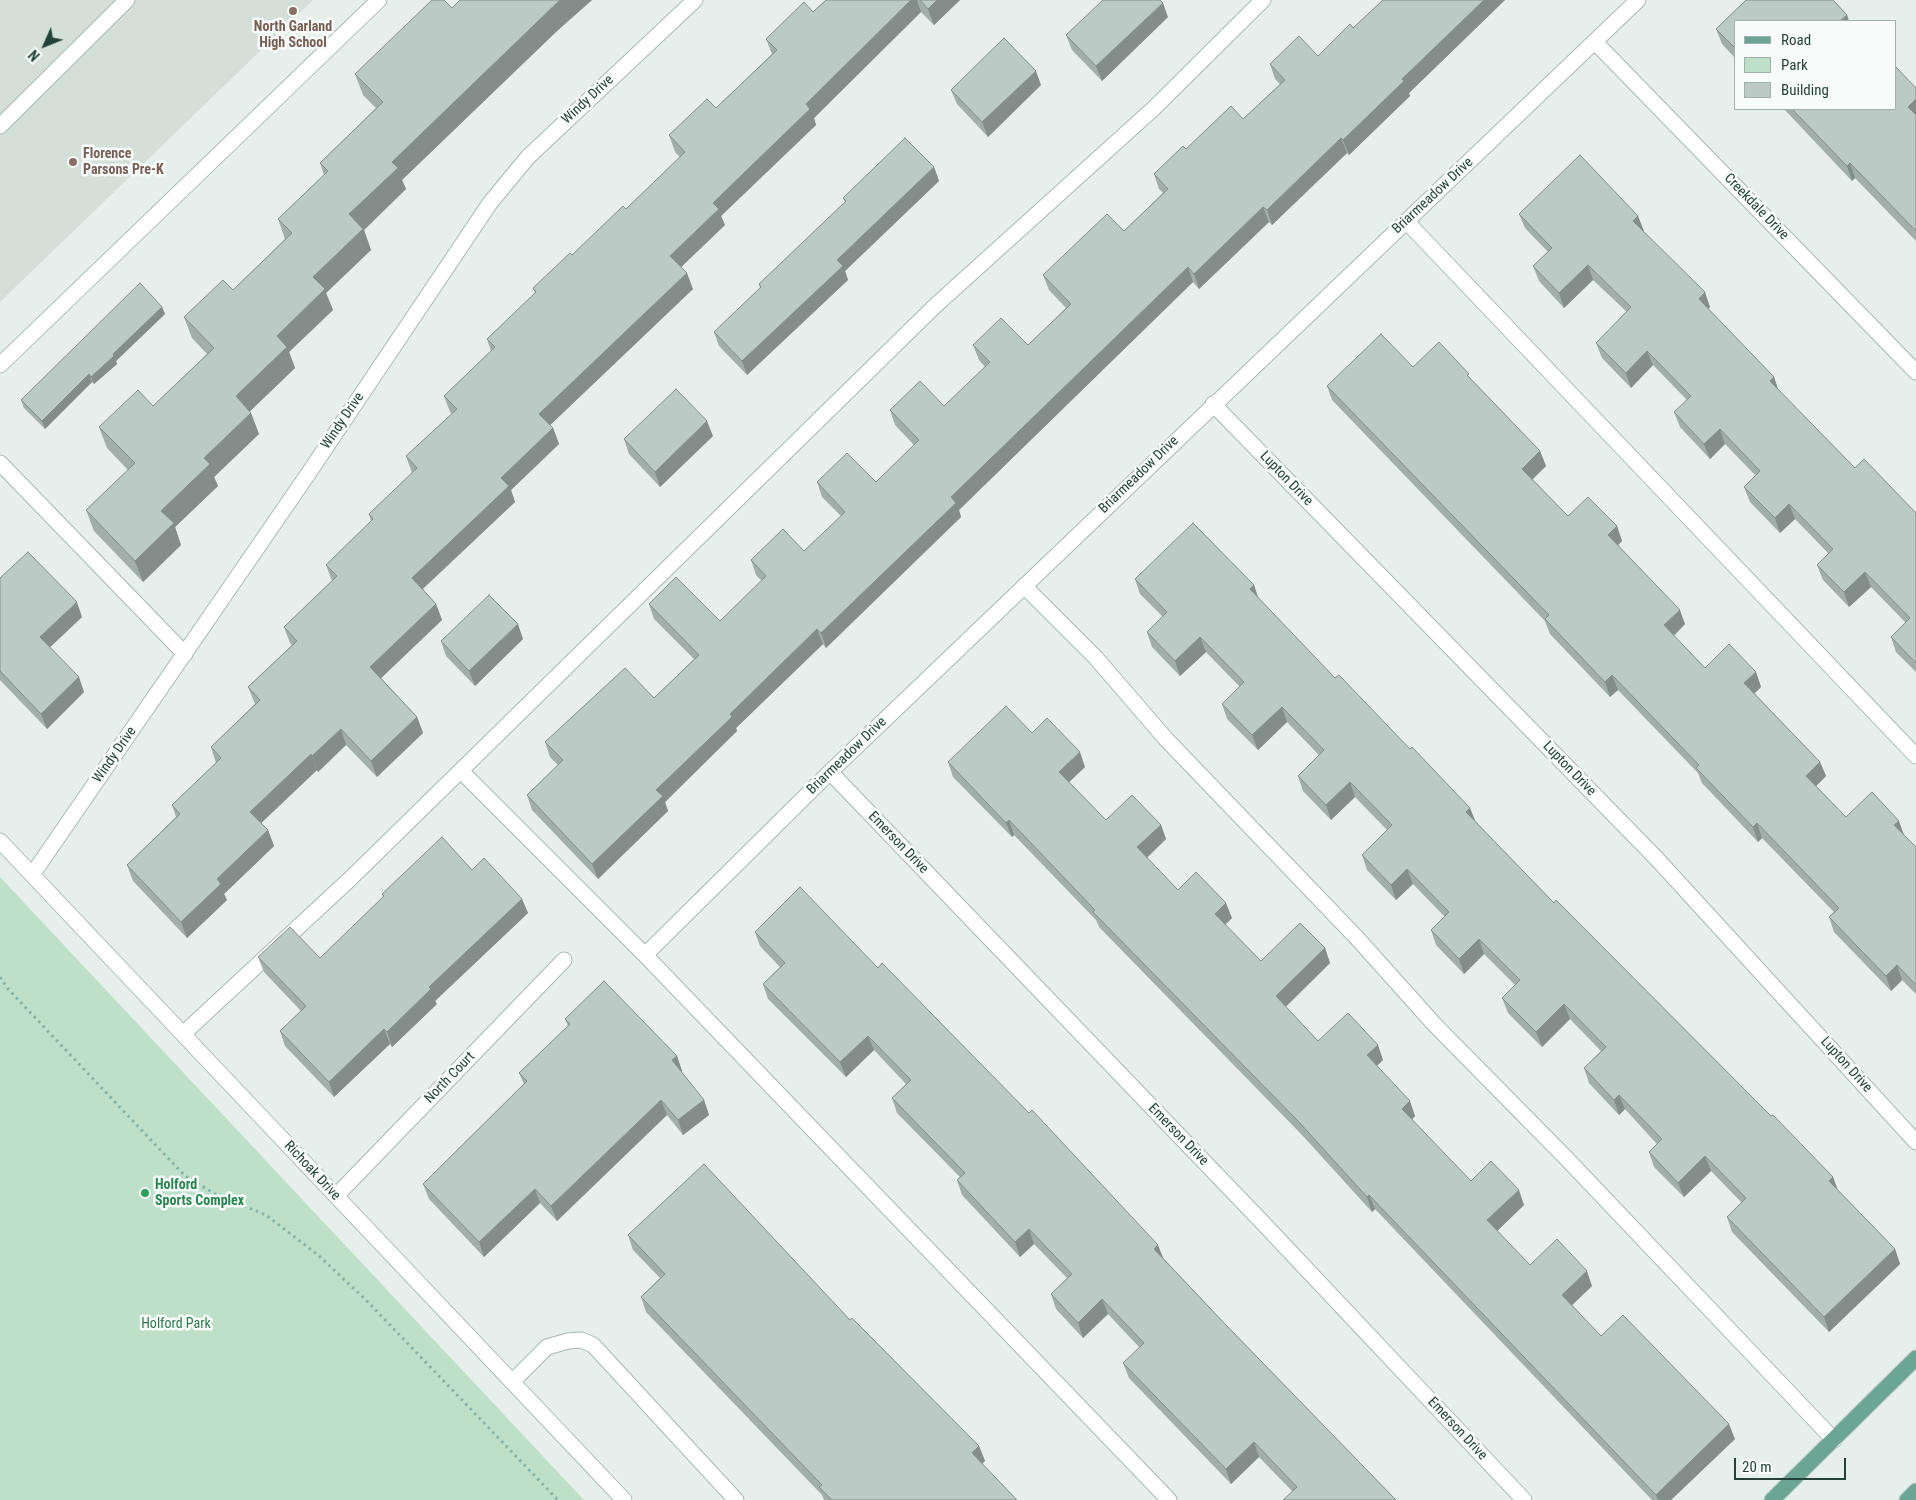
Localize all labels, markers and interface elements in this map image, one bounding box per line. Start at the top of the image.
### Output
marker: North Garland High School [287,5,299,17]
place label: North Garland High School [254,19,332,52]
north arrow [20,20,70,70]
legend [1734,20,1896,110]
text: Road [1781,31,1811,49]
text: N [25,47,43,64]
text: Park [1781,56,1808,74]
street label: Windy Drive [559,72,617,128]
text: Building [1781,81,1829,99]
place label: Florence Parsons Pre-K [83,146,164,178]
street label: Briarmeadow Drive [1389,154,1477,238]
marker: Florence Parsons Pre-K [67,156,79,168]
street label: Creekdale Drive [1720,170,1792,244]
street label: Windy Drive [318,390,368,452]
street label: Briarmeadow Drive [1096,433,1182,517]
street label: Lupton Drive [1256,448,1316,510]
street label: Briarmeadow Drive [804,714,890,798]
street label: Windy Drive [90,724,140,786]
street label: Lupton Drive [1539,738,1599,800]
street label: Emerson Drive [864,809,932,877]
street label: Lupton Drive [1817,1034,1875,1096]
street label: North Court [421,1049,479,1107]
street label: Emerson Drive [1144,1101,1212,1169]
street label: Richoak Drive [280,1138,344,1204]
place label: Holford Sports Complex [155,1177,244,1210]
marker: Holford Sports Complex [139,1187,151,1199]
park label: Holford Park [141,1316,211,1332]
street label: Emerson Drive [1424,1394,1490,1464]
scale bar [1736,1448,1848,1480]
text: 20 m [1742,1458,1772,1476]

